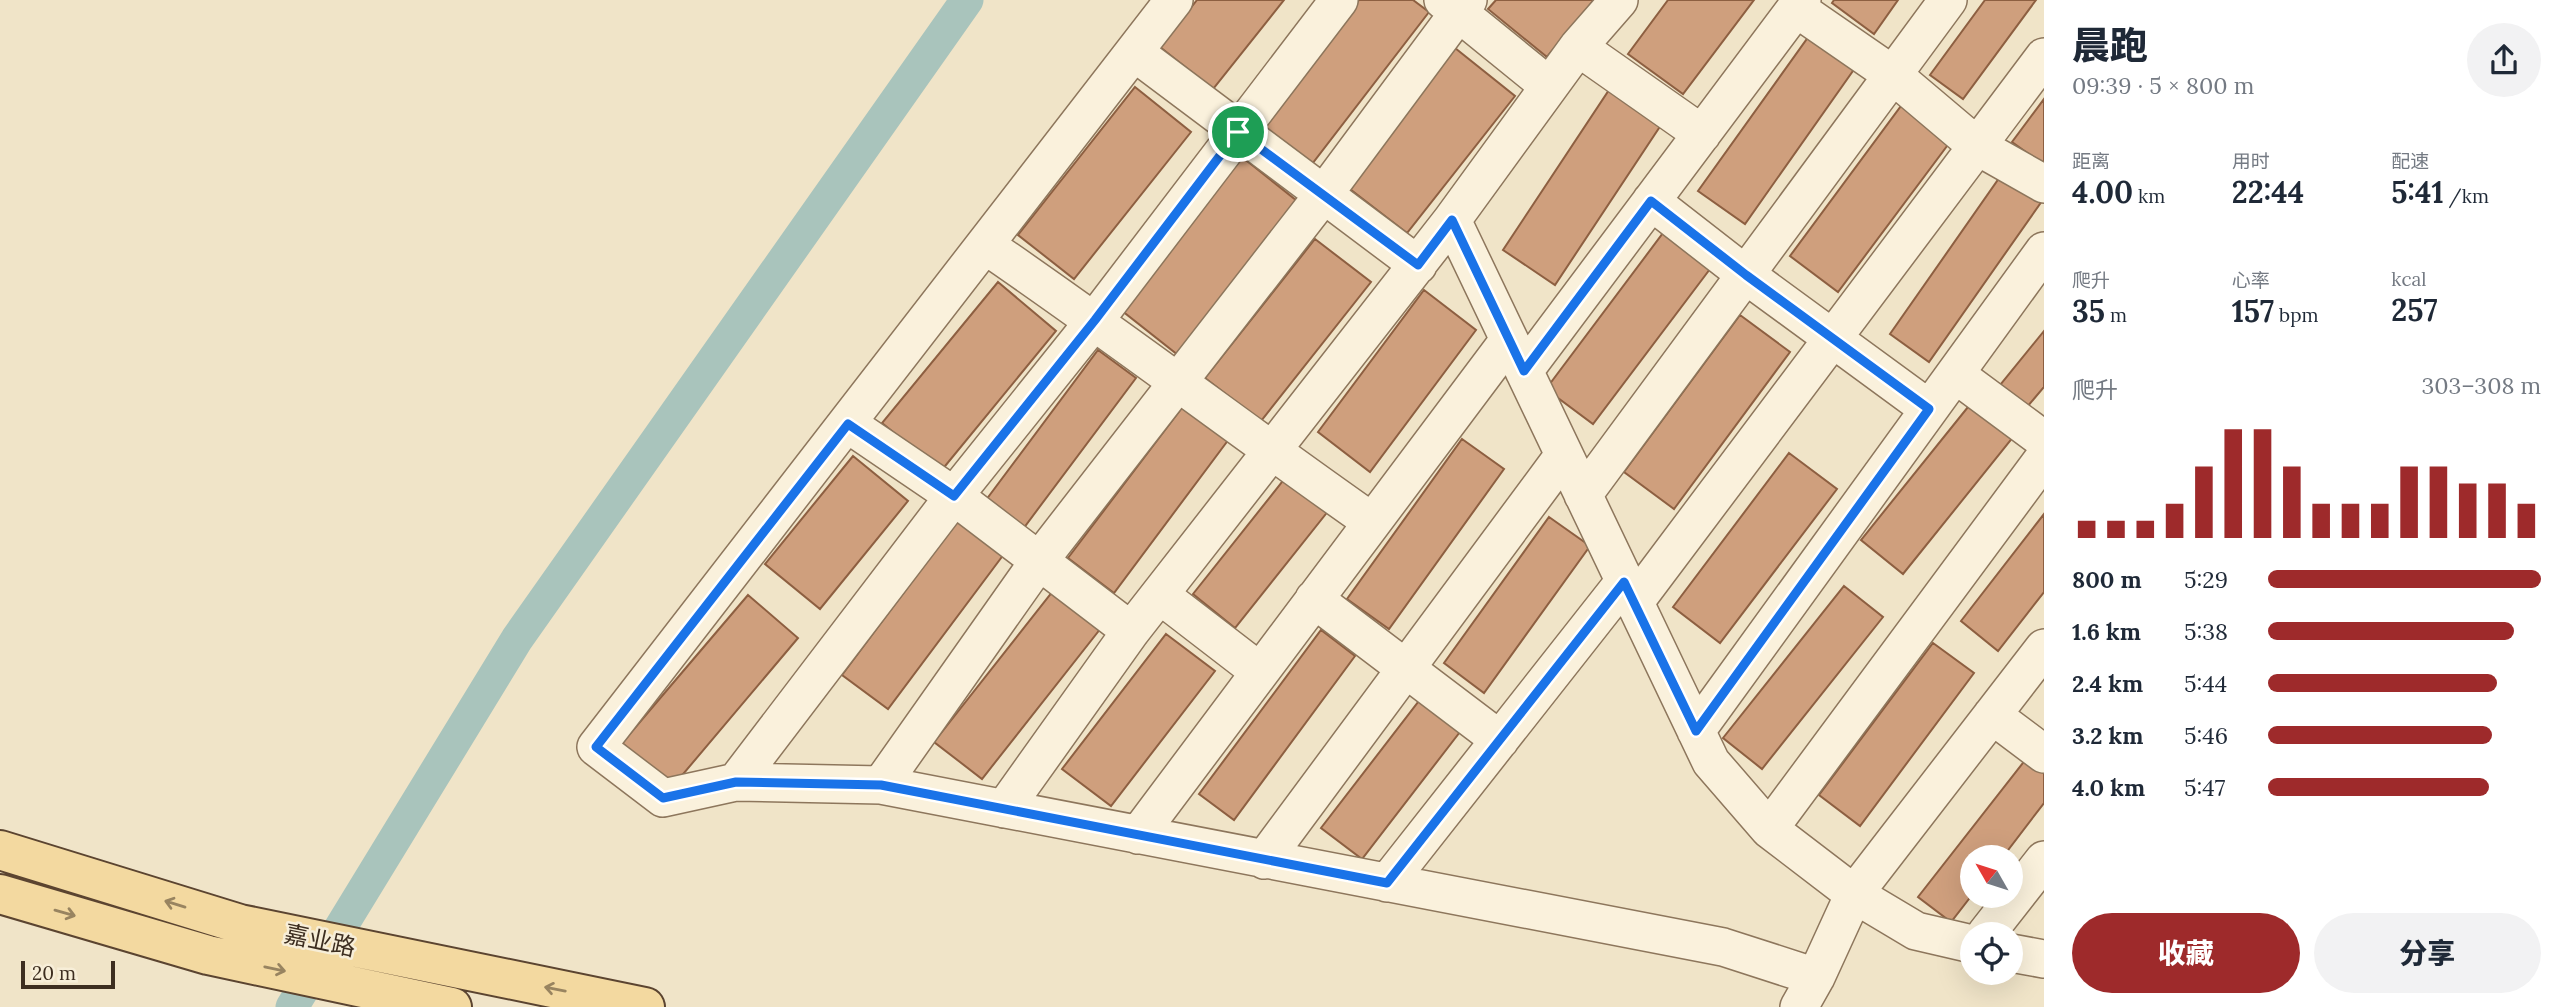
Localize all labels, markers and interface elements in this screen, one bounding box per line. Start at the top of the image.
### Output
text: 晨跑 [2072,21,2148,69]
button: share [2467,23,2541,97]
text: 09:39 · 5 × 800 m [2072,71,2254,100]
pin [1208,102,1268,162]
icon: arrive [1219,113,1257,151]
text: 距离 [2072,149,2110,173]
text: 用时 [2232,149,2270,173]
text: 配速 [2391,149,2429,173]
text: 4.00 [2072,173,2133,211]
text: 22:44 [2232,173,2304,211]
text: 5:41 [2391,173,2444,211]
text: km [2133,184,2165,208]
text: /km [2444,184,2489,208]
text: kcal [2391,267,2426,291]
text: 爬升 [2072,268,2110,292]
text: 心率 [2232,268,2270,292]
text: 257 [2391,291,2438,329]
text: 35 [2072,292,2105,330]
text: 157 [2232,292,2274,330]
text: m [2105,303,2127,327]
text: bpm [2274,303,2319,327]
text: 303–308 m [2421,371,2541,400]
text: 爬升 [2072,375,2118,404]
text: 800 m [2072,565,2142,594]
text: 5:29 [2184,565,2228,594]
text: 1.6 km [2072,617,2141,646]
text: 5:38 [2184,617,2228,646]
text: 2.4 km [2072,669,2143,698]
text: 5:44 [2184,669,2227,698]
text: 3.2 km [2072,721,2143,750]
text: 5:46 [2184,721,2228,750]
text: 4.0 km [2072,773,2145,802]
text: 5:47 [2184,773,2225,802]
north arrow [1960,845,2023,908]
map controls [1960,845,2023,985]
one-way arrow [164,896,186,909]
one-way arrow [54,908,76,921]
button: 收藏 [2072,913,2300,993]
button: 分享 [2314,913,2541,993]
street label: 嘉业路 [282,918,359,963]
button: locate [1960,922,2023,985]
scale bar [21,958,116,990]
text: 20 m [32,961,76,985]
one-way arrow [263,963,286,977]
one-way arrow [544,981,567,995]

